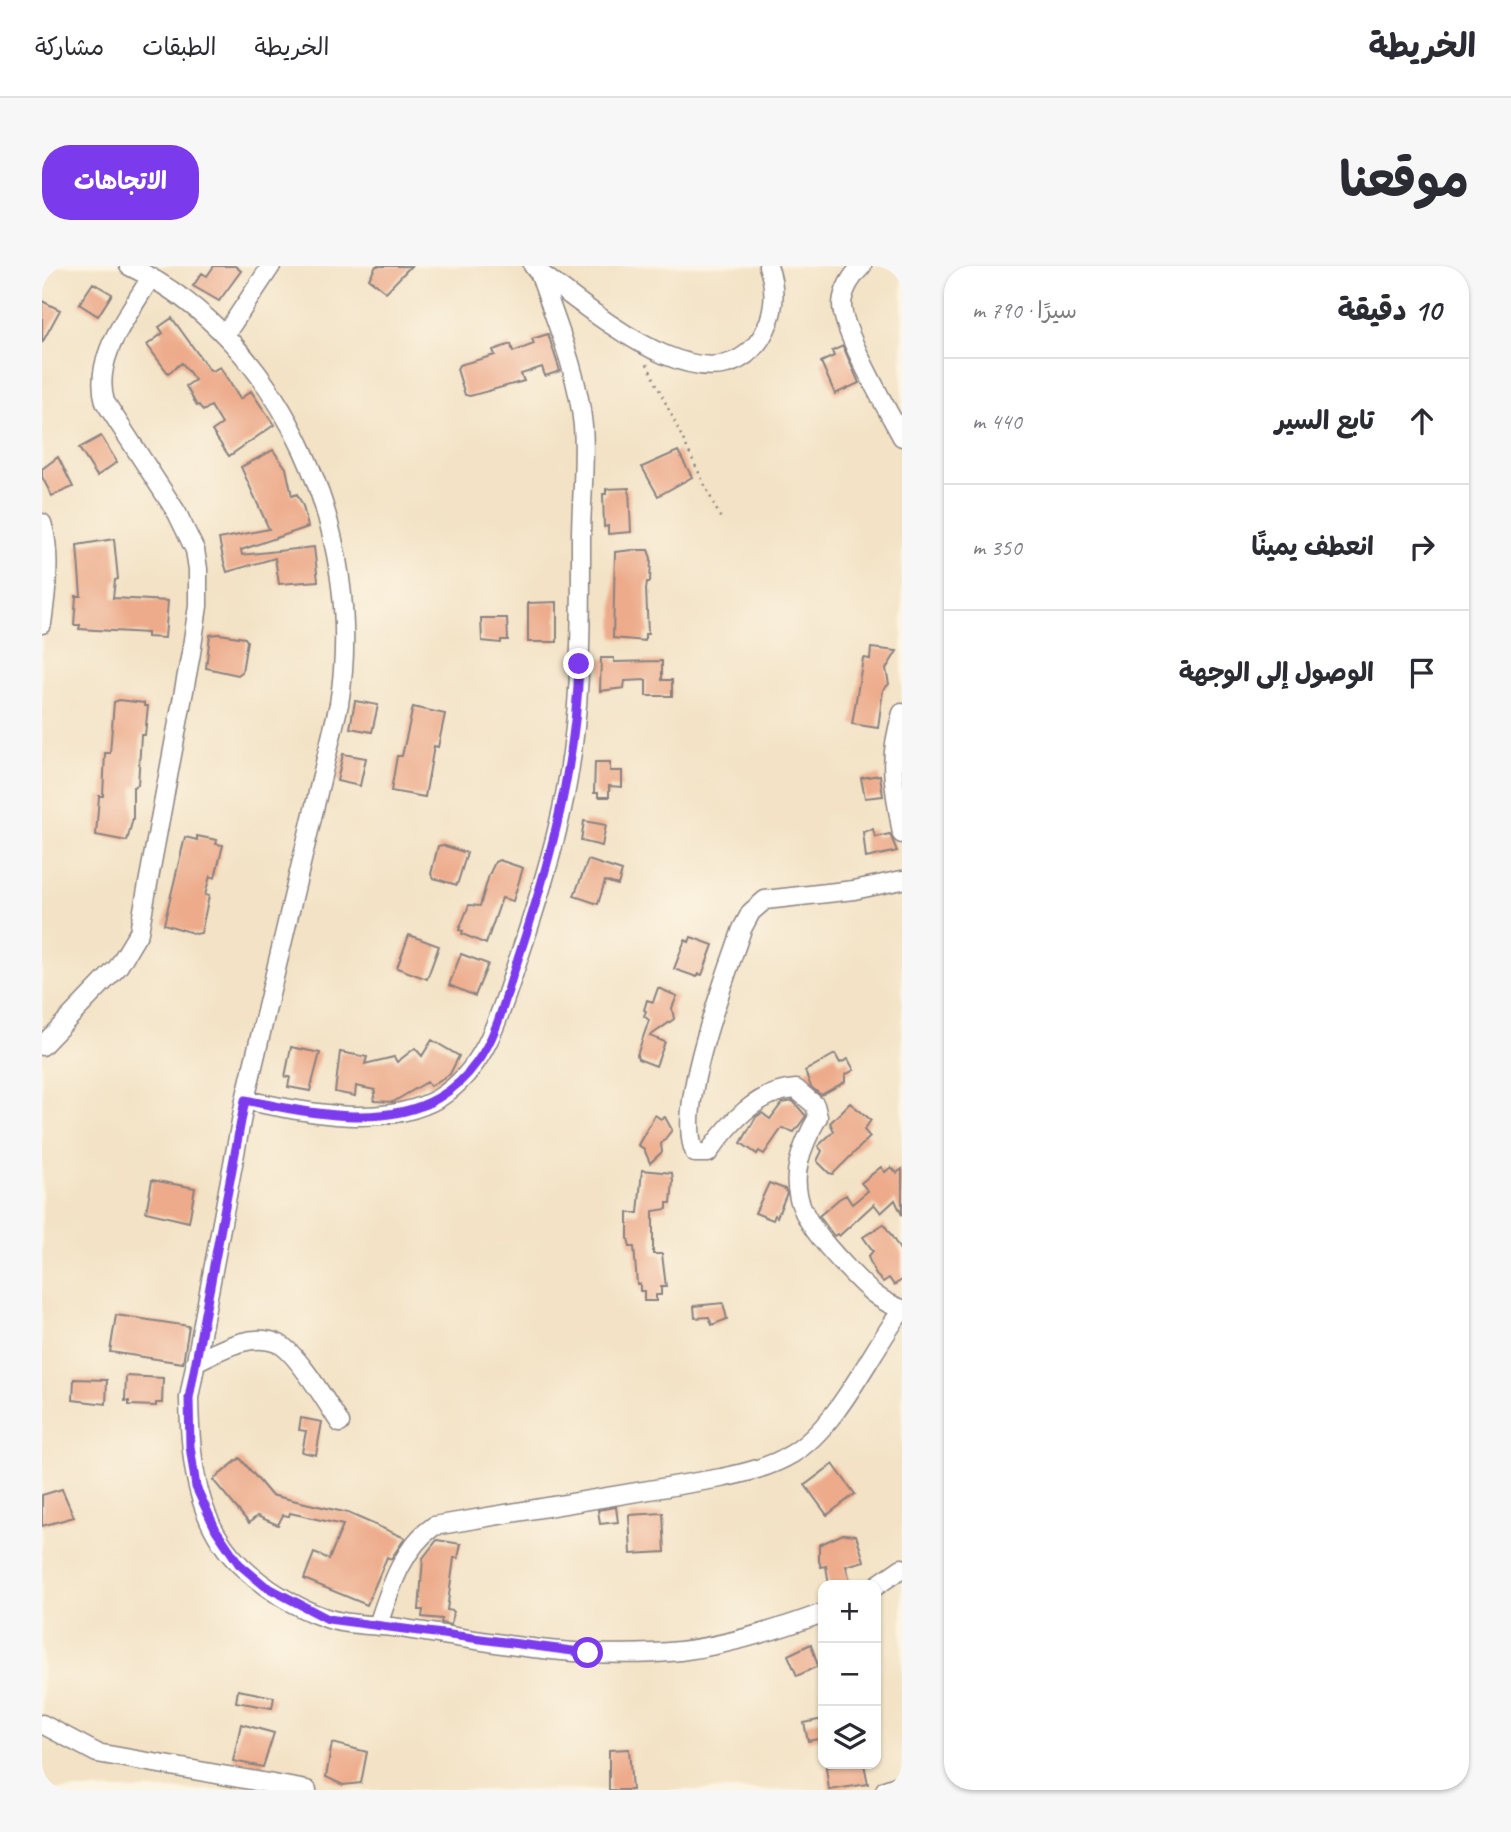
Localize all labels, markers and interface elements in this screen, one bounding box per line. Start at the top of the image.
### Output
text: الخريطة [1369,25,1476,67]
text: مشاركة [35,32,104,62]
text: الطبقات [142,32,217,62]
text: الخريطة [255,32,329,62]
button: الاتجاهات [42,145,199,220]
text: موقعنا [1339,149,1469,211]
text: 10 دقيقة [1338,291,1441,329]
text: سيرًا · 790 m [972,296,1077,325]
icon: ahead [1403,402,1441,440]
text: تابع السير [1275,404,1374,437]
text: 440 m [972,407,1022,436]
icon: right [1403,528,1441,566]
text: انعطف يمينًا [1252,530,1374,563]
text: 350 m [972,533,1022,562]
route end [563,648,594,679]
icon: arrive [1403,654,1441,692]
text: الوصول إلى الوجهة [1179,656,1374,689]
map controls [818,1580,881,1769]
button: + [818,1580,881,1643]
route start [572,1637,603,1668]
button: − [818,1643,881,1706]
button: layers [818,1706,881,1769]

